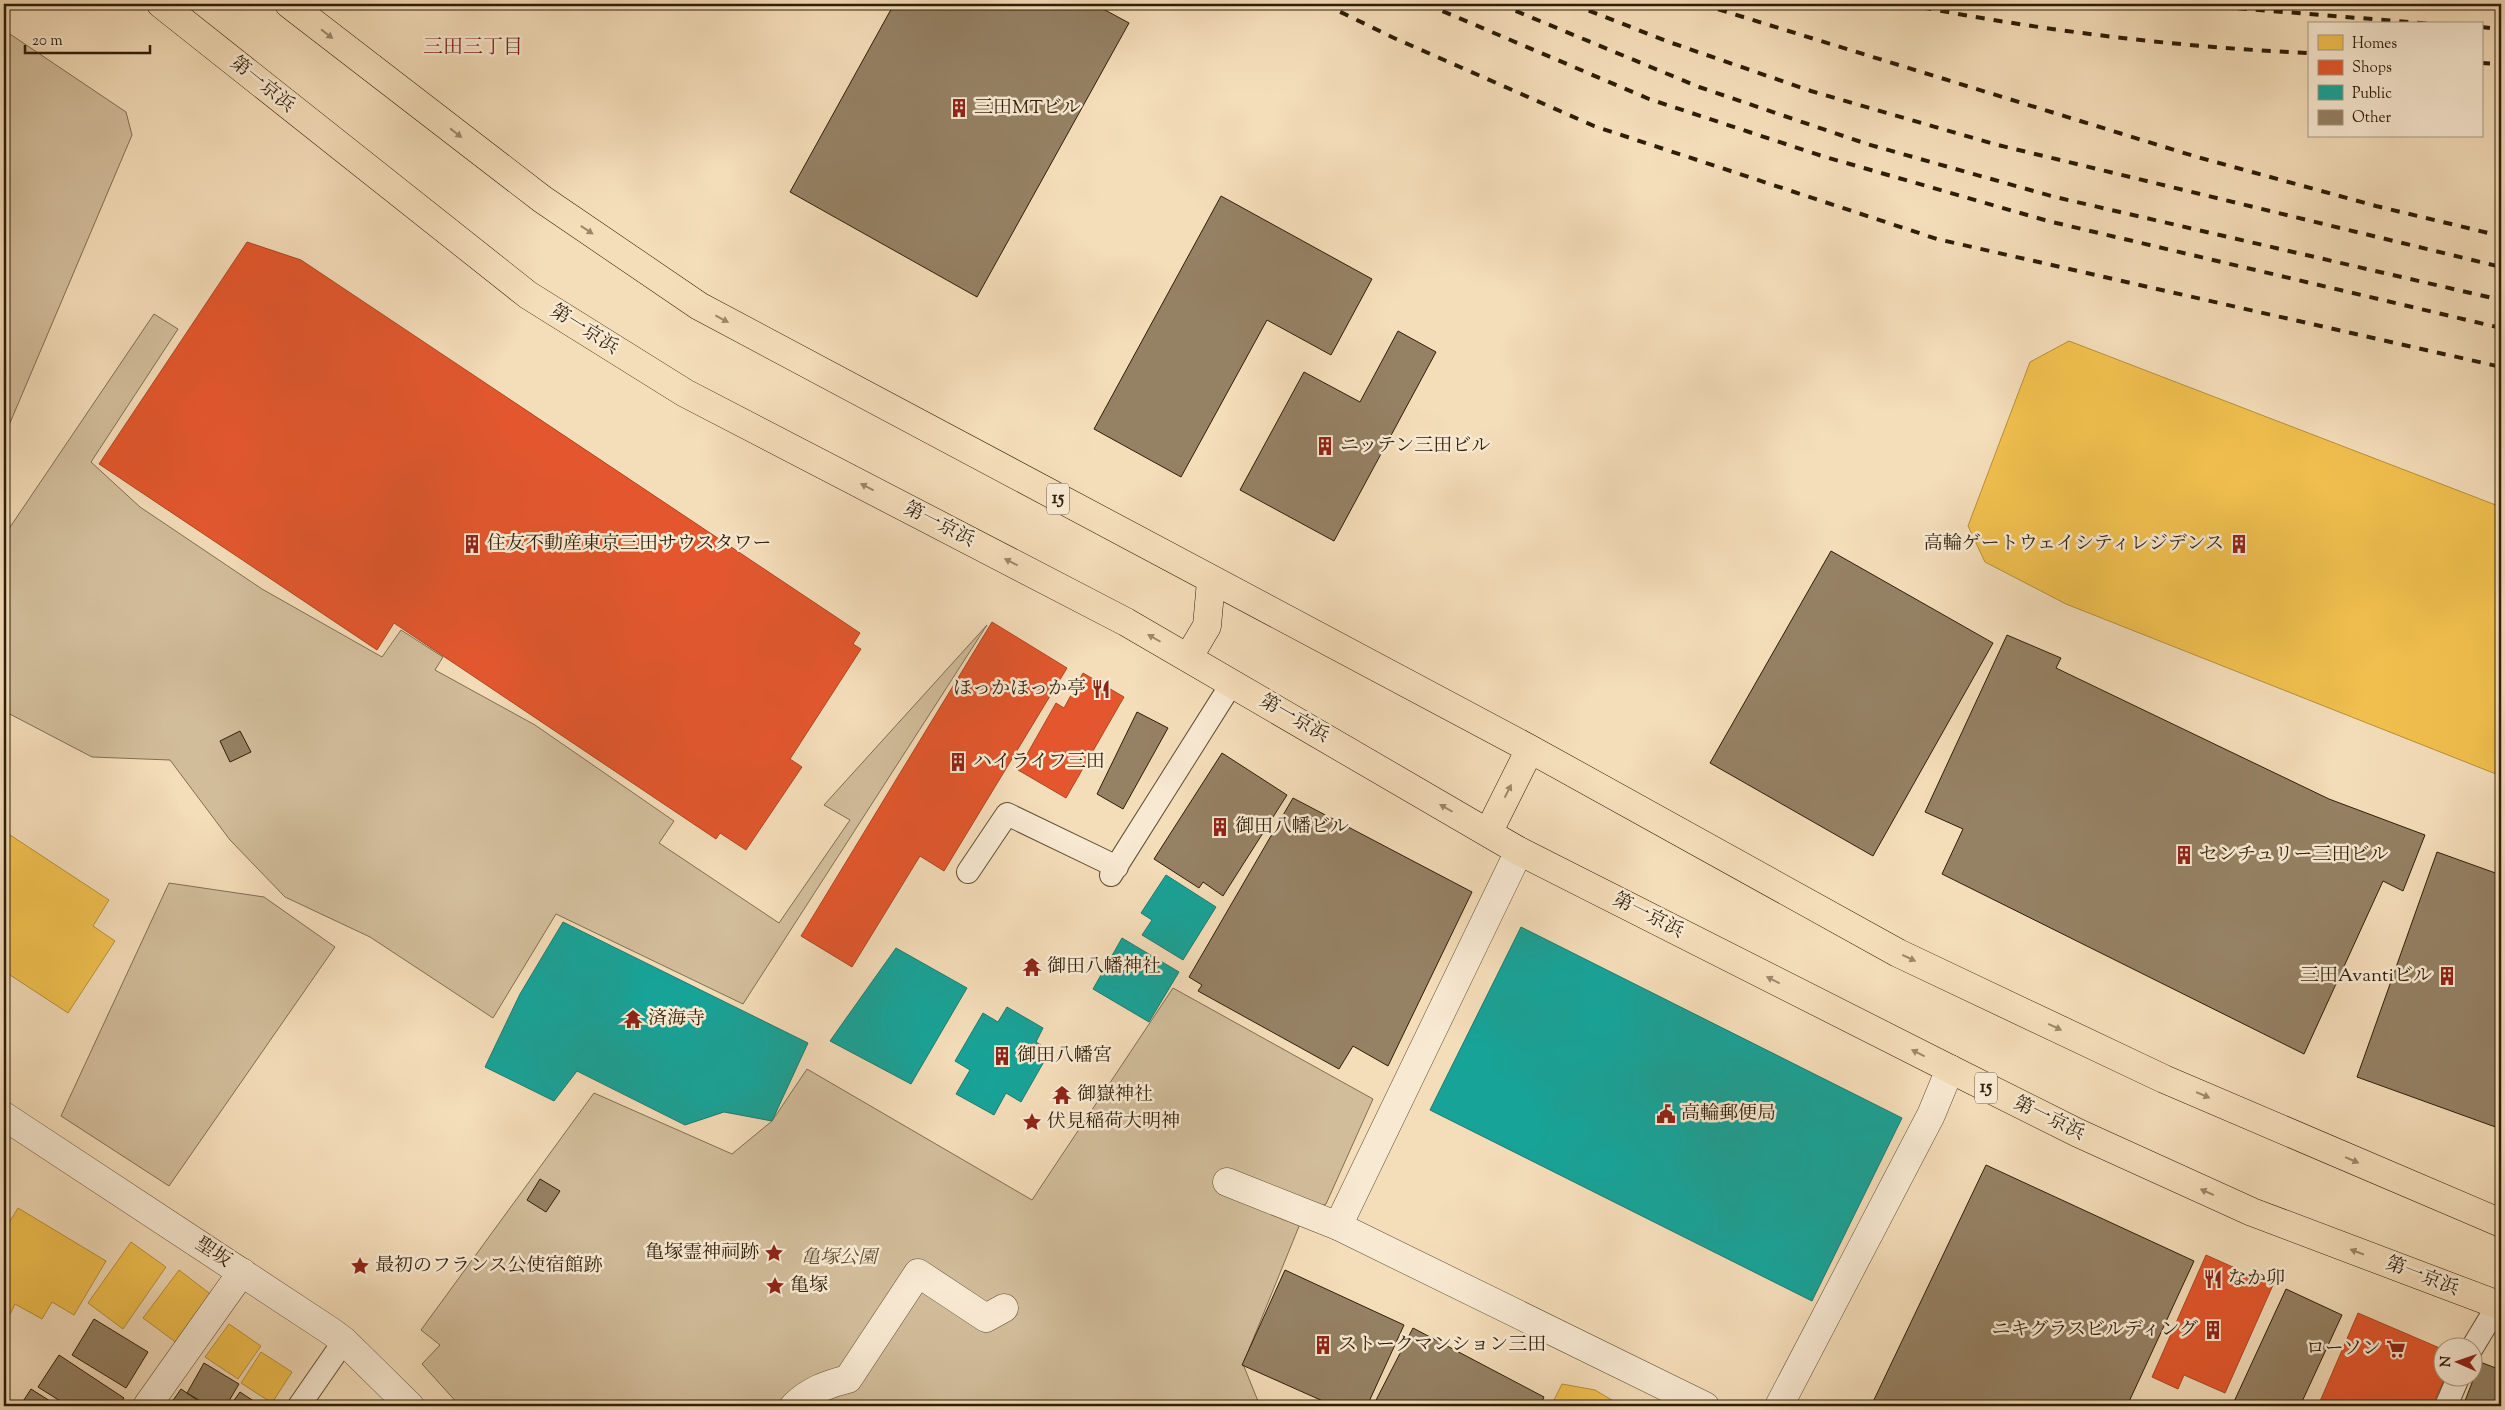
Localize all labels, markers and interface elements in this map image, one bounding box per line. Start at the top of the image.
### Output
scale bar [25,22,150,54]
legend [2308,22,2482,138]
one-way arrow [320,28,333,39]
text: 20 m [32,31,63,52]
district label: 三田三丁目 [423,34,523,63]
text: Homes [2352,34,2397,55]
street label: 第一京浜 [224,51,300,119]
text: Shops [2352,58,2392,79]
text: Public [2352,84,2392,105]
place label: 三田MTビル [974,95,1081,122]
building icon: 三田MTビル [948,97,970,119]
text: Other [2352,108,2392,129]
one-way arrow [449,128,463,138]
one-way arrow [580,225,593,235]
street label: 第一京浜 [545,298,623,362]
one-way arrow [715,315,729,323]
place label: ニッテン三田ビル [1340,433,1490,460]
building icon: ニッテン三田ビル [1314,435,1336,457]
one-way arrow [859,483,874,491]
road number: 15 [1047,484,1069,514]
street label: 第一京浜 [899,496,979,554]
place label: 住友不動産東京三田サウスタワー [487,531,771,558]
place label: 高輪ゲートウェイシティレジデンス [1924,531,2224,558]
building icon: 住友不動産東京三田サウスタワー [461,533,483,555]
building icon: 高輪ゲートウェイシティレジデンス [2228,533,2250,555]
one-way arrow [1004,558,1018,566]
one-way arrow [1148,634,1161,643]
place label: ほっかほっか亭 [953,676,1086,703]
restaurant icon: ほっかほっか亭 [1090,678,1112,700]
street label: 第一京浜 [1254,688,1334,750]
place label: ハイライフ三田 [973,749,1105,776]
building icon: ハイライフ三田 [947,751,969,773]
one-way arrow [1504,783,1512,798]
one-way arrow [1439,804,1452,813]
place label: 御田八幡ビル [1235,814,1349,841]
building icon: 御田八幡ビル [1209,816,1231,838]
place label: センチュリー三田ビル [2199,842,2388,869]
building icon: センチュリー三田ビル [2173,844,2195,866]
street label: 第一京浜 [1608,887,1688,945]
place label: 御田八幡神社 [1047,954,1161,981]
one-way arrow [1902,954,1916,962]
temple icon: 御田八幡神社 [1021,956,1043,978]
place label: 三田Avantiビル [2300,963,2432,990]
building icon: 三田Avantiビル [2436,965,2458,987]
one-way arrow [1766,976,1781,984]
place label: 済海寺 [648,1006,705,1033]
temple icon: 済海寺 [622,1008,644,1030]
one-way arrow [2048,1023,2063,1031]
place label: 御田八幡宮 [1017,1043,1112,1070]
building icon: 御田八幡宮 [991,1045,1013,1067]
one-way arrow [1911,1049,1925,1057]
road number: 15 [1975,1072,1997,1104]
place label: 御嶽神社 [1077,1082,1153,1109]
temple icon: 御嶽神社 [1051,1084,1073,1106]
street label: 第一京浜 [2009,1090,2089,1148]
one-way arrow [2196,1092,2210,1100]
place label: 高輪郵便局 [1681,1101,1776,1128]
public building icon: 高輪郵便局 [1655,1103,1677,1125]
place label: 伏見稲荷大明神 [1047,1109,1180,1136]
place icon: 伏見稲荷大明神 [1021,1111,1043,1133]
one-way arrow [2345,1156,2359,1164]
one-way arrow [2200,1187,2214,1195]
street label: 聖坂 [190,1231,236,1275]
place label: 亀塚霊神祠跡 [645,1240,759,1267]
place icon: 亀塚霊神祠跡 [763,1242,785,1264]
park label: 亀塚公園 [801,1245,880,1272]
one-way arrow [2350,1248,2365,1255]
street label: 第一京浜 [2382,1251,2462,1303]
place label: 最初のフランス公使宿館跡 [375,1253,602,1280]
place icon: 最初のフランス公使宿館跡 [349,1255,371,1277]
place label: なか卯 [2228,1266,2285,1293]
restaurant icon: なか卯 [2202,1268,2224,1290]
place label: 亀塚 [790,1273,828,1300]
place icon: 亀塚 [764,1275,786,1297]
place label: ニキグラスビルディング [1991,1317,2198,1344]
building icon: ニキグラスビルディング [2202,1319,2224,1341]
place label: ストークマンション三田 [1338,1332,1546,1359]
building icon: ストークマンション三田 [1312,1334,1334,1356]
place label: ローソン [2306,1336,2381,1363]
supermarket icon: ローソン [2385,1338,2407,1360]
north arrow [2432,1338,2482,1388]
text: N [2437,1356,2457,1368]

